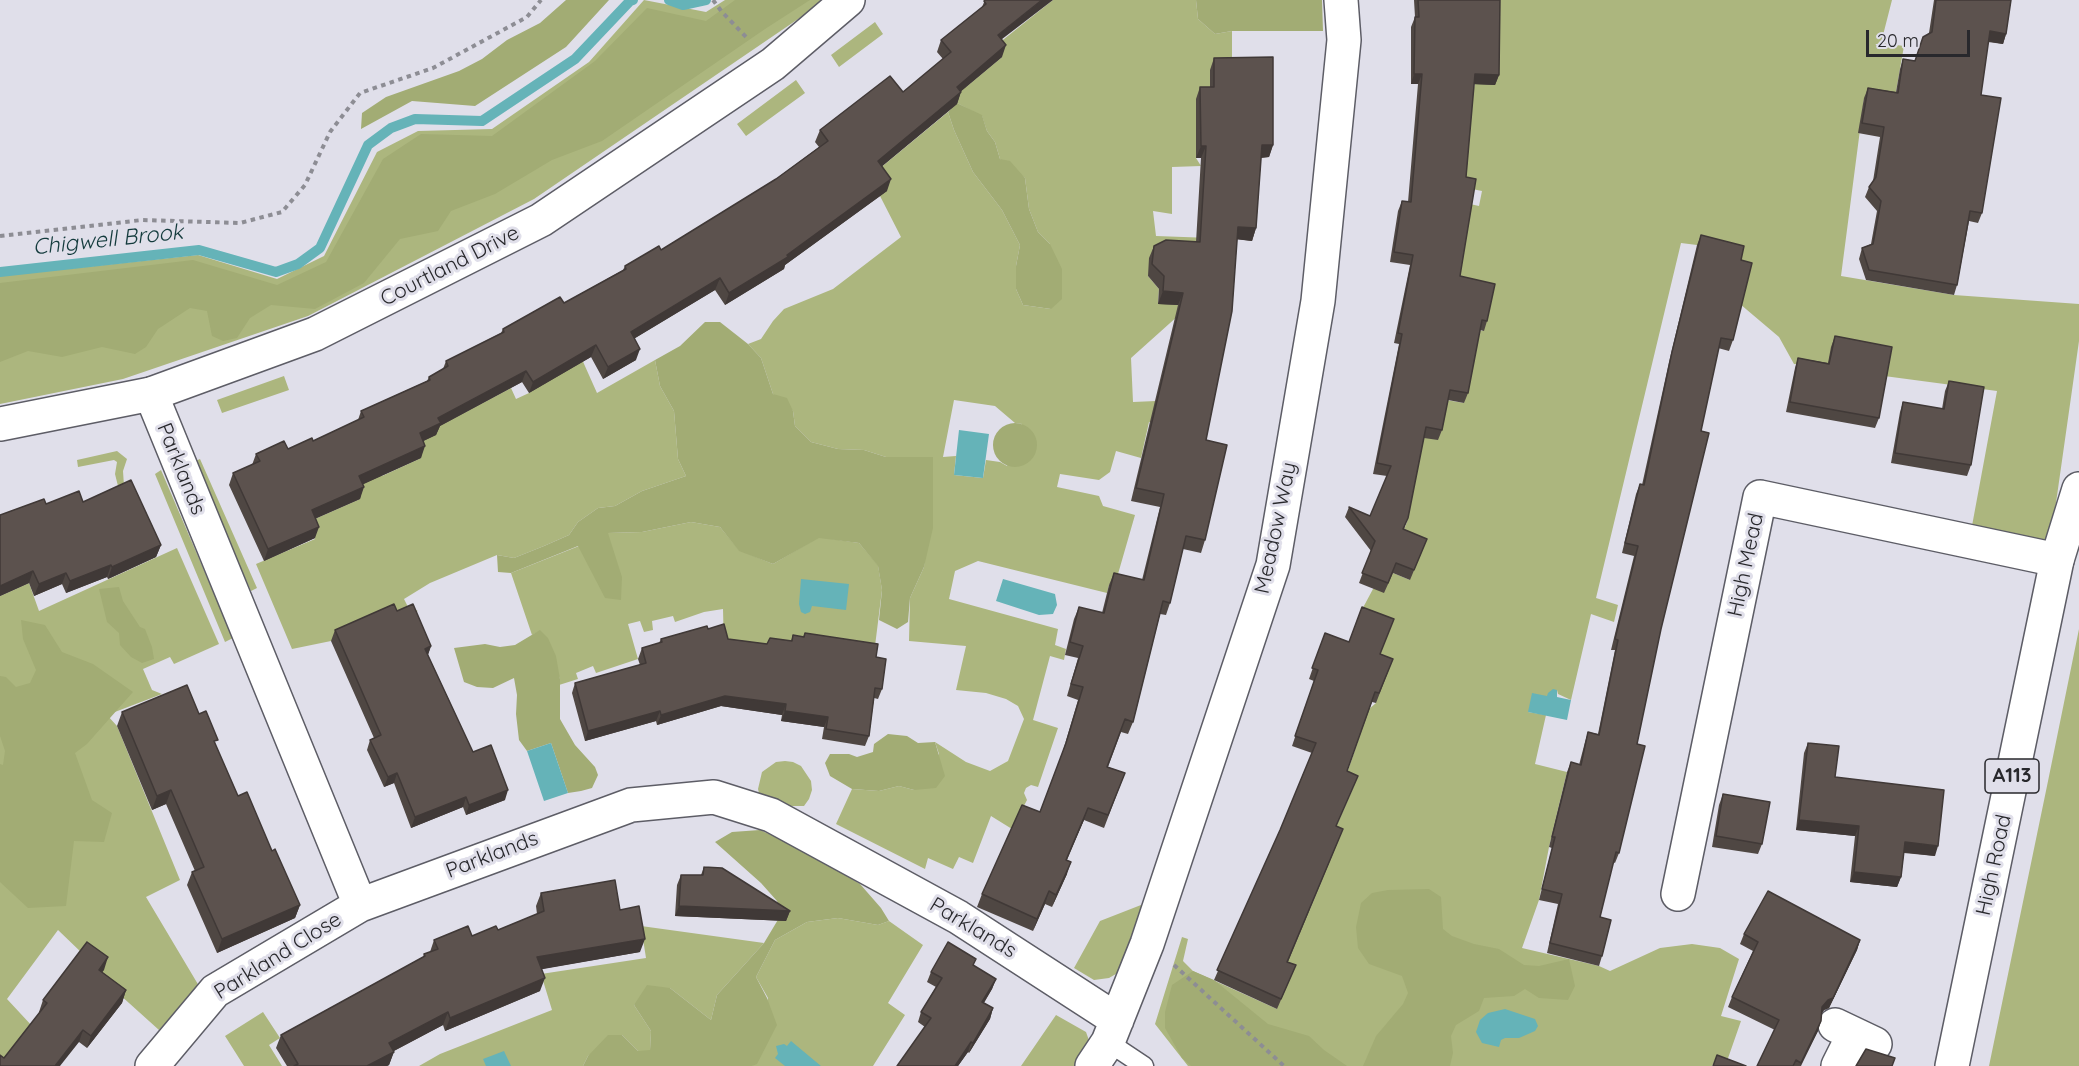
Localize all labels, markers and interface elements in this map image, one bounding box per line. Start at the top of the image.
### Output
scale bar [1869,18,1972,56]
text: 20 m [1877,29,1919,52]
water label: Chigwell Brook [32,219,184,261]
street label: Courtland Drive [376,220,524,312]
street label: Parklands [151,419,211,519]
street label: Meadow Way [1250,460,1302,596]
street label: High Mead [1723,511,1769,619]
road number: A113 [1985,759,2039,793]
street label: High Road [1971,812,2017,918]
street label: Parklands [442,826,542,884]
street label: Parklands [925,892,1021,964]
street label: Parkland Close [210,907,346,1005]

